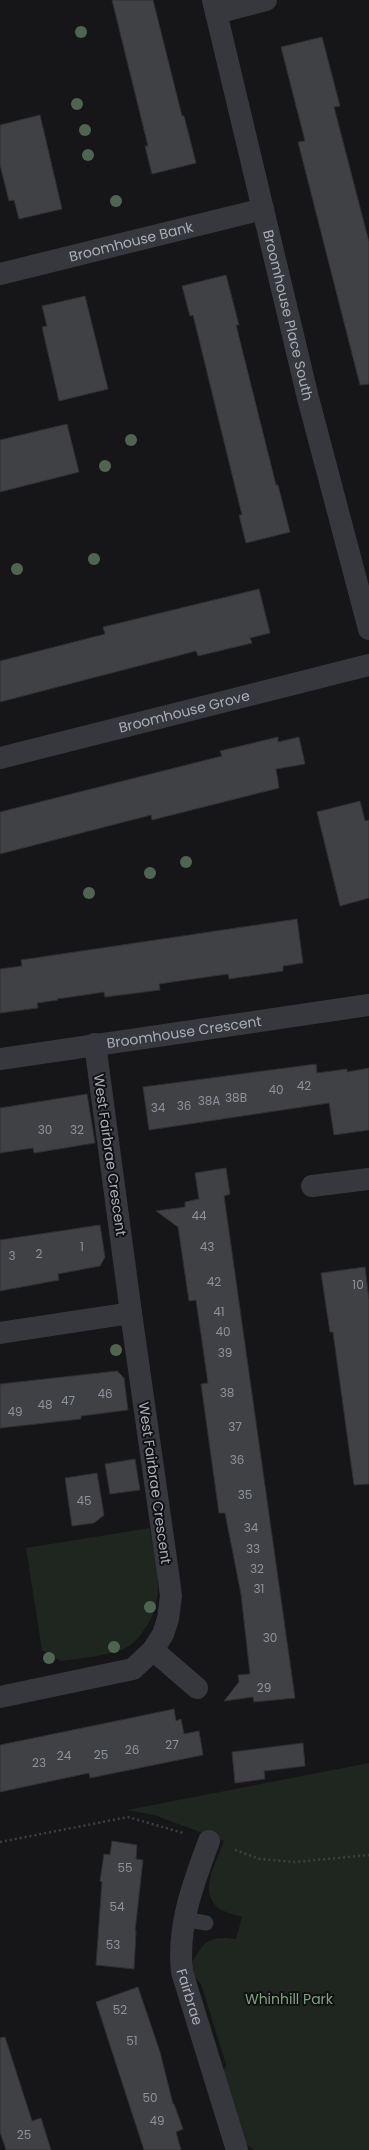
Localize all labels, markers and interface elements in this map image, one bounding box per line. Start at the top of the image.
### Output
street label: Broomhouse Bank [67,216,196,267]
street label: Broomhouse Place South [258,228,318,403]
street label: Broomhouse Grove [117,685,252,738]
street label: Broomhouse Crescent [105,1011,263,1053]
street label: West Fairbrae Crescent [89,1073,131,1237]
house number: 42 [297,1077,311,1094]
house number: 40 [268,1081,284,1098]
house number: 38B [225,1089,247,1106]
house number: 38A [198,1092,220,1109]
house number: 36 [177,1097,191,1114]
house number: 34 [151,1099,166,1116]
house number: 30 [38,1121,52,1138]
house number: 32 [70,1121,84,1138]
house number: 44 [191,1207,207,1224]
house number: 1 [80,1238,84,1255]
house number: 43 [200,1238,214,1255]
house number: 2 [36,1245,43,1262]
house number: 3 [8,1247,16,1264]
house number: 42 [207,1273,221,1290]
house number: 10 [352,1276,364,1293]
house number: 41 [213,1303,225,1320]
house number: 40 [215,1323,231,1340]
house number: 39 [218,1344,232,1361]
house number: 38 [220,1384,234,1401]
house number: 46 [97,1385,113,1402]
house number: 47 [61,1392,75,1409]
house number: 48 [37,1396,53,1413]
street label: West Fairbrae Crescent [134,1401,176,1565]
house number: 49 [7,1403,23,1420]
house number: 37 [228,1418,242,1435]
house number: 36 [230,1451,244,1468]
house number: 35 [238,1486,252,1503]
house number: 45 [76,1492,92,1509]
house number: 34 [244,1519,259,1536]
house number: 33 [246,1540,260,1557]
house number: 32 [250,1560,264,1577]
house number: 31 [254,1580,264,1597]
house number: 30 [263,1629,277,1646]
house number: 29 [257,1679,271,1696]
house number: 27 [165,1736,179,1753]
house number: 26 [125,1741,139,1758]
house number: 25 [94,1746,108,1763]
house number: 24 [57,1747,72,1764]
house number: 23 [32,1754,46,1771]
house number: 55 [117,1859,133,1876]
house number: 54 [109,1898,125,1915]
house number: 53 [106,1936,120,1953]
street label: Fairbrae [172,1966,208,2028]
park label: Whinhill Park [245,1989,334,2009]
house number: 52 [113,2001,127,2018]
house number: 51 [126,2032,138,2049]
house number: 50 [142,2089,158,2106]
house number: 49 [149,2112,165,2129]
house number: 25 [17,2126,31,2143]

